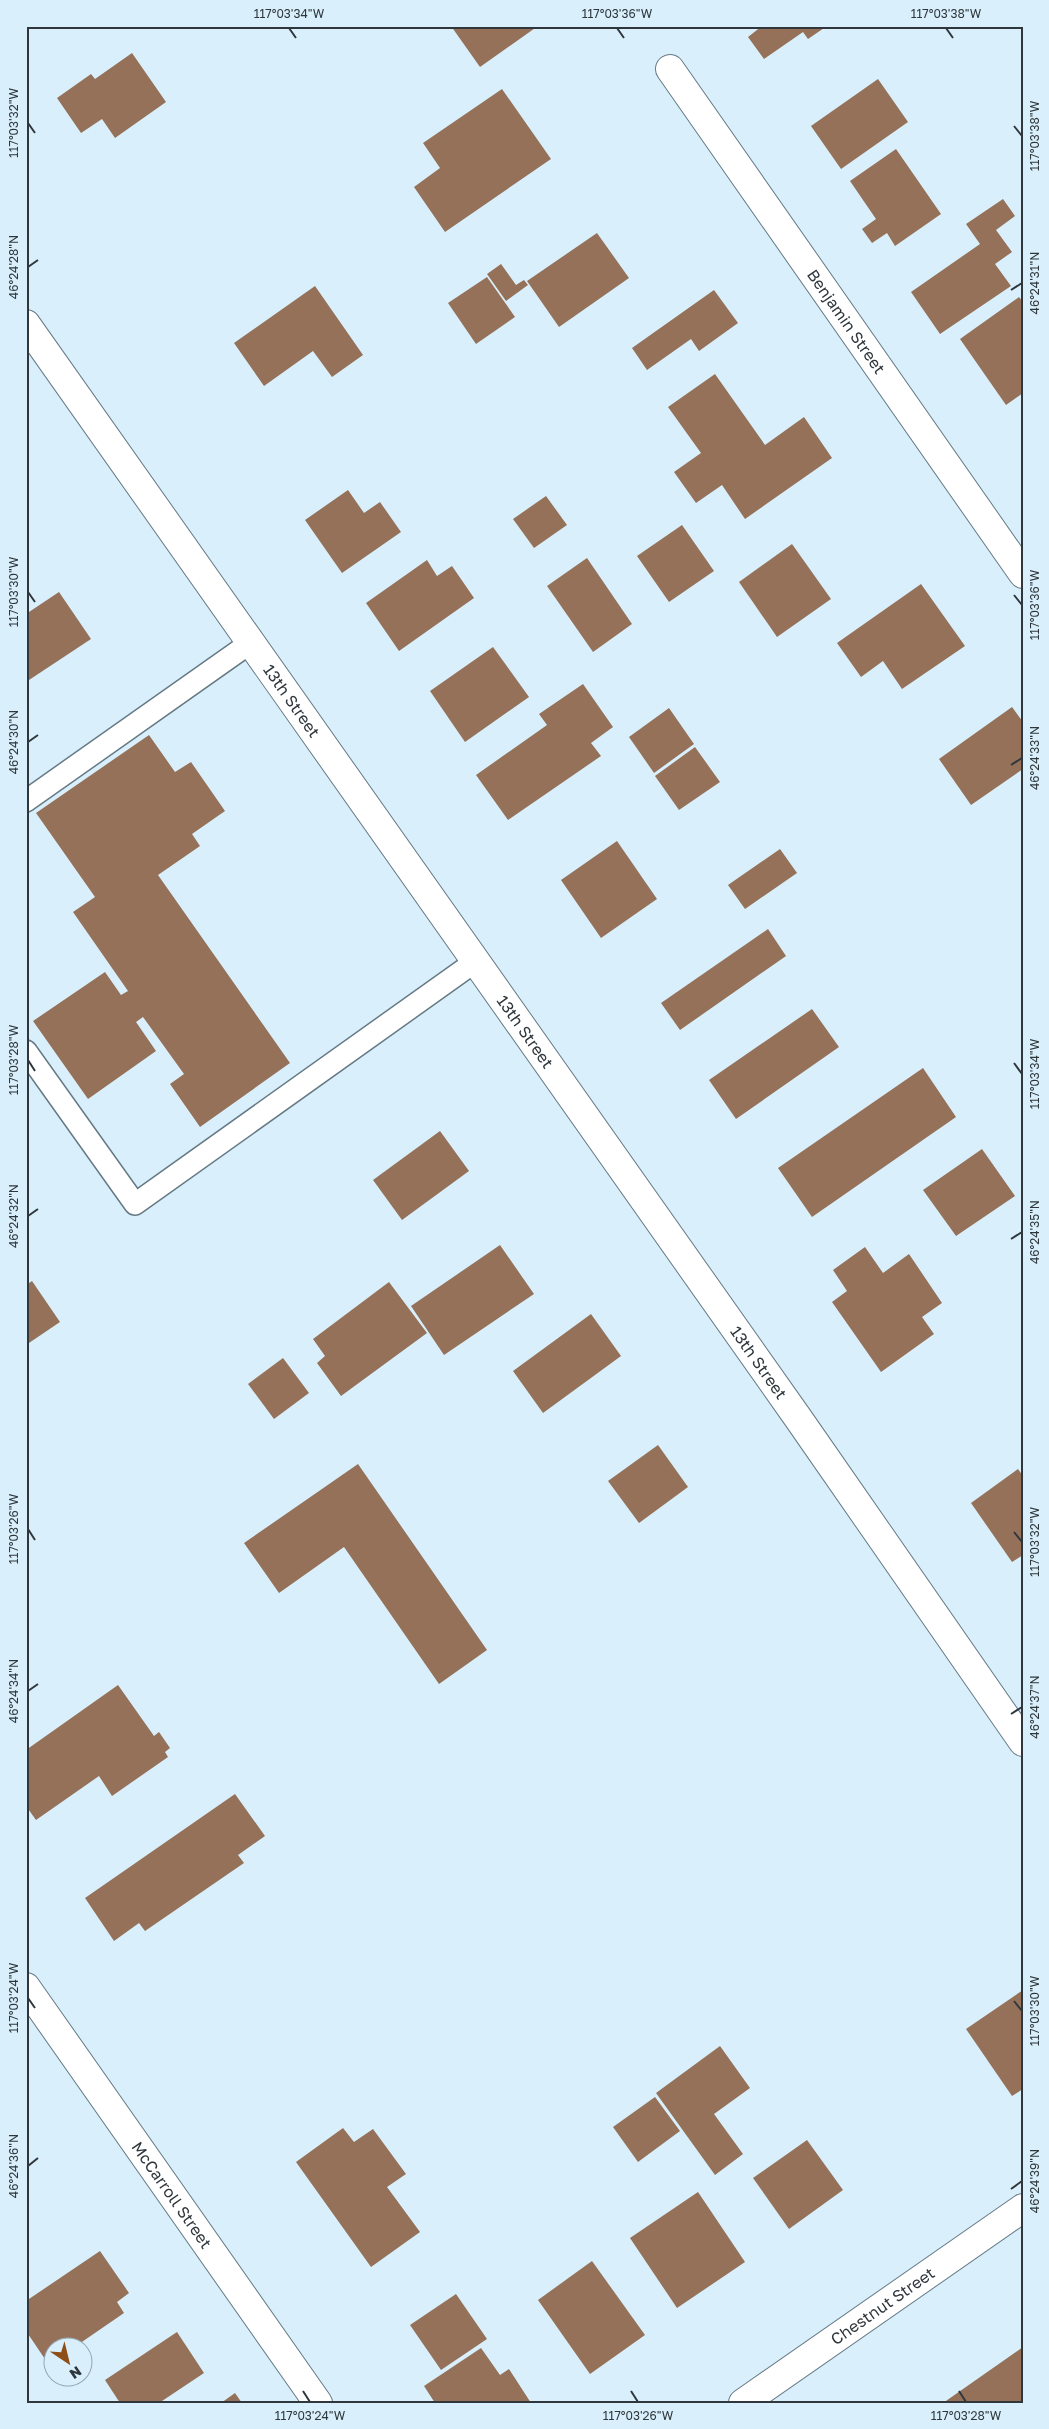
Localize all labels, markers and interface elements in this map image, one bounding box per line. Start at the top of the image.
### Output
text: 117°03'34"W [254,6,325,21]
text: 117°03'36"W [582,6,653,21]
text: 117°03'38"W [911,6,982,21]
text: 117°03'32"W [6,87,21,158]
text: 117°03'38"W [1027,100,1042,171]
text: 46°24'28"N [6,235,21,299]
text: 46°24'31"N [1027,252,1042,314]
street label: Benjamin Street [803,265,890,378]
text: 117°03'30"W [6,556,21,627]
text: 117°03'36"W [1027,569,1042,640]
street label: 13th Street [259,660,324,741]
text: 46°24'30"N [6,710,21,774]
text: 46°24'33"N [1027,726,1042,790]
street label: 13th Street [493,991,558,1072]
text: 117°03'28"W [6,1024,21,1095]
text: 117°03'34"W [1027,1038,1042,1109]
text: 46°24'32"N [6,1184,21,1248]
text: 46°24'35"N [1027,1200,1042,1264]
street label: 13th Street [726,1322,791,1403]
text: 117°03'26"W [6,1493,21,1564]
text: 117°03'32"W [1027,1506,1042,1577]
text: 46°24'34"N [6,1659,21,1723]
text: 46°24'37"N [1027,1675,1042,1739]
text: 117°03'24"W [6,1962,21,2033]
text: 117°03'30"W [1027,1975,1042,2046]
text: 46°24'36"N [6,2134,21,2198]
street label: McCarroll Street [128,2138,216,2252]
text: 46°24'39"N [1027,2149,1042,2213]
street label: Chestnut Street [827,2263,938,2349]
north arrow [42,2336,92,2386]
text: N [67,2363,85,2383]
text: 117°03'24"W [275,2408,346,2423]
text: 117°03'26"W [603,2408,674,2423]
text: 117°03'28"W [931,2408,1002,2423]

